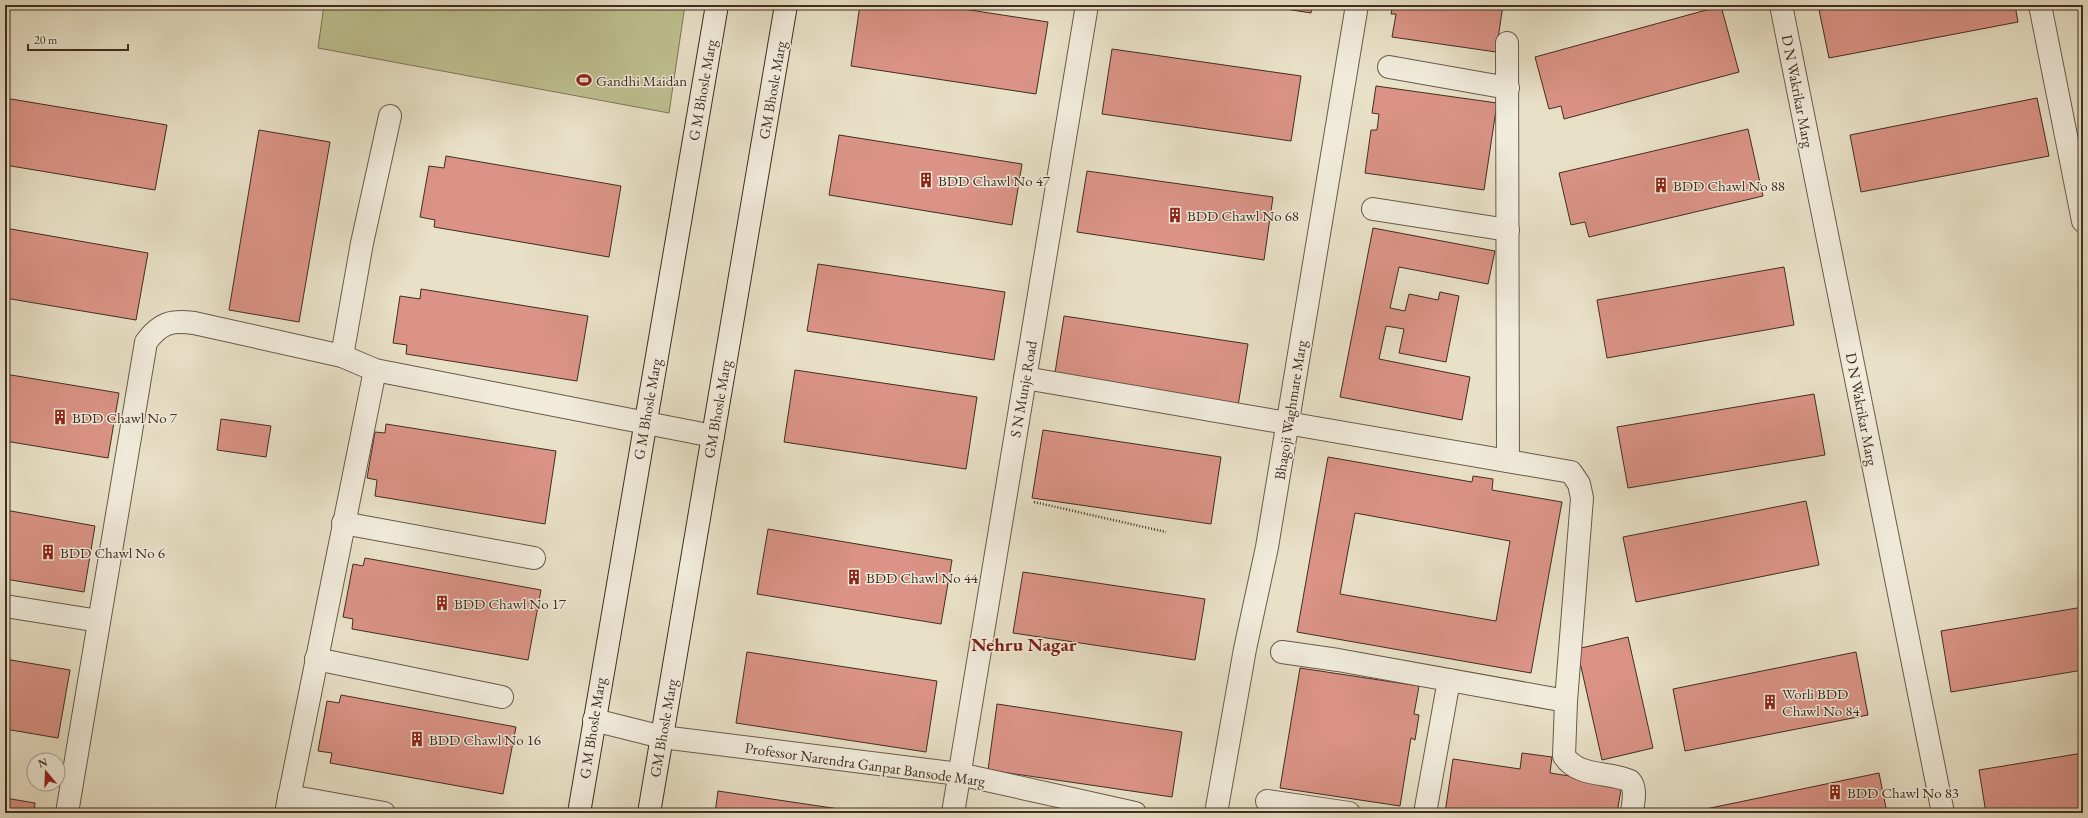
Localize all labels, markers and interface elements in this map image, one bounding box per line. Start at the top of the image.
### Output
scale bar [28,26,128,52]
text: 20 m [34,32,58,48]
street label: D N Wakrikar Marg [1778,33,1818,150]
street label: G M Bhosle Marg [684,37,720,142]
street label: GM Bhosle Marg [754,39,790,141]
sports icon: Gandhi Maidan [575,71,593,89]
place label: Gandhi Maidan [596,71,687,90]
building icon: BDD Chawl No 47 [917,171,935,189]
place label: BDD Chawl No 47 [938,171,1051,190]
building icon: BDD Chawl No 88 [1652,176,1670,194]
place label: BDD Chawl No 88 [1673,176,1785,195]
building icon: BDD Chawl No 68 [1166,206,1184,224]
place label: BDD Chawl No 68 [1187,206,1299,225]
street label: Bhagoji Waghmare Marg [1270,338,1311,481]
street label: S N Munje Road [1005,339,1041,439]
street label: D N Wakrikar Marg [1842,351,1882,468]
street label: G M Bhosle Marg [629,356,665,461]
street label: GM Bhosle Marg [699,358,735,460]
building icon: BDD Chawl No 7 [51,408,69,426]
place label: BDD Chawl No 7 [72,408,178,427]
building icon: BDD Chawl No 6 [39,543,57,561]
place label: BDD Chawl No 6 [60,543,165,562]
building icon: BDD Chawl No 44 [845,568,863,586]
place label: BDD Chawl No 44 [866,568,979,587]
building icon: BDD Chawl No 17 [433,594,451,612]
place label: BDD Chawl No 17 [454,594,567,613]
district label: Nehru Nagar [971,632,1077,657]
street label: G M Bhosle Marg [575,675,609,780]
street label: GM Bhosle Marg [645,677,681,779]
place label: Worli BDD Chawl No 84 [1782,684,1860,720]
building icon: Worli BDD Chawl No 84 [1761,693,1779,711]
building icon: BDD Chawl No 16 [408,730,426,748]
place label: BDD Chawl No 16 [429,730,541,749]
street label: Professor Narendra Ganpat Bansode Marg [744,738,987,790]
north arrow [26,752,66,792]
text: N [36,754,49,771]
building icon: BDD Chawl No 83 [1826,783,1844,801]
place label: BDD Chawl No 83 [1847,783,1959,802]

